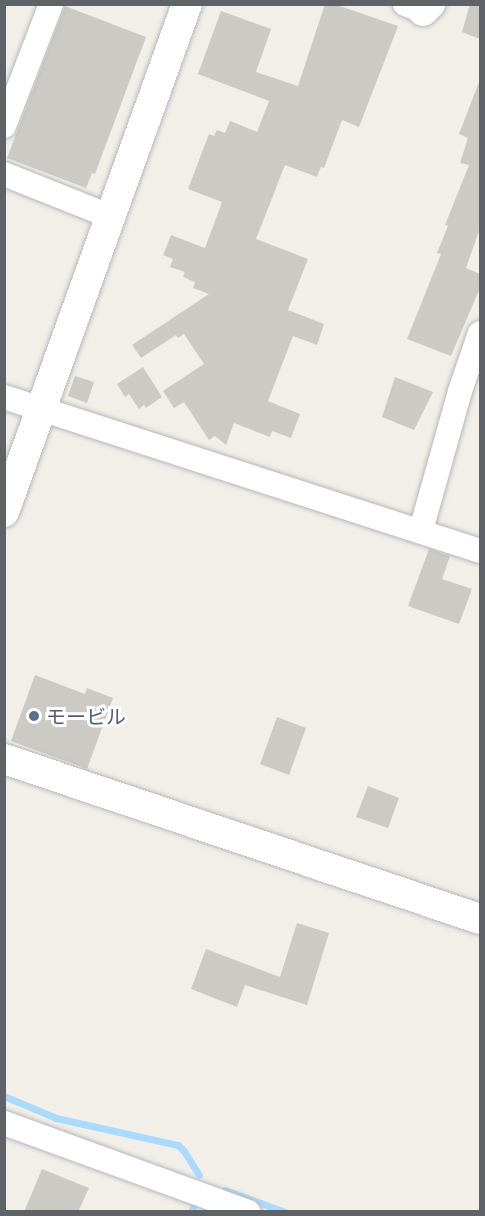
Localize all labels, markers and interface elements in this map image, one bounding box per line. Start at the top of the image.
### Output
place label: モービル [46,704,126,728]
marker: モービル [27,709,41,723]

